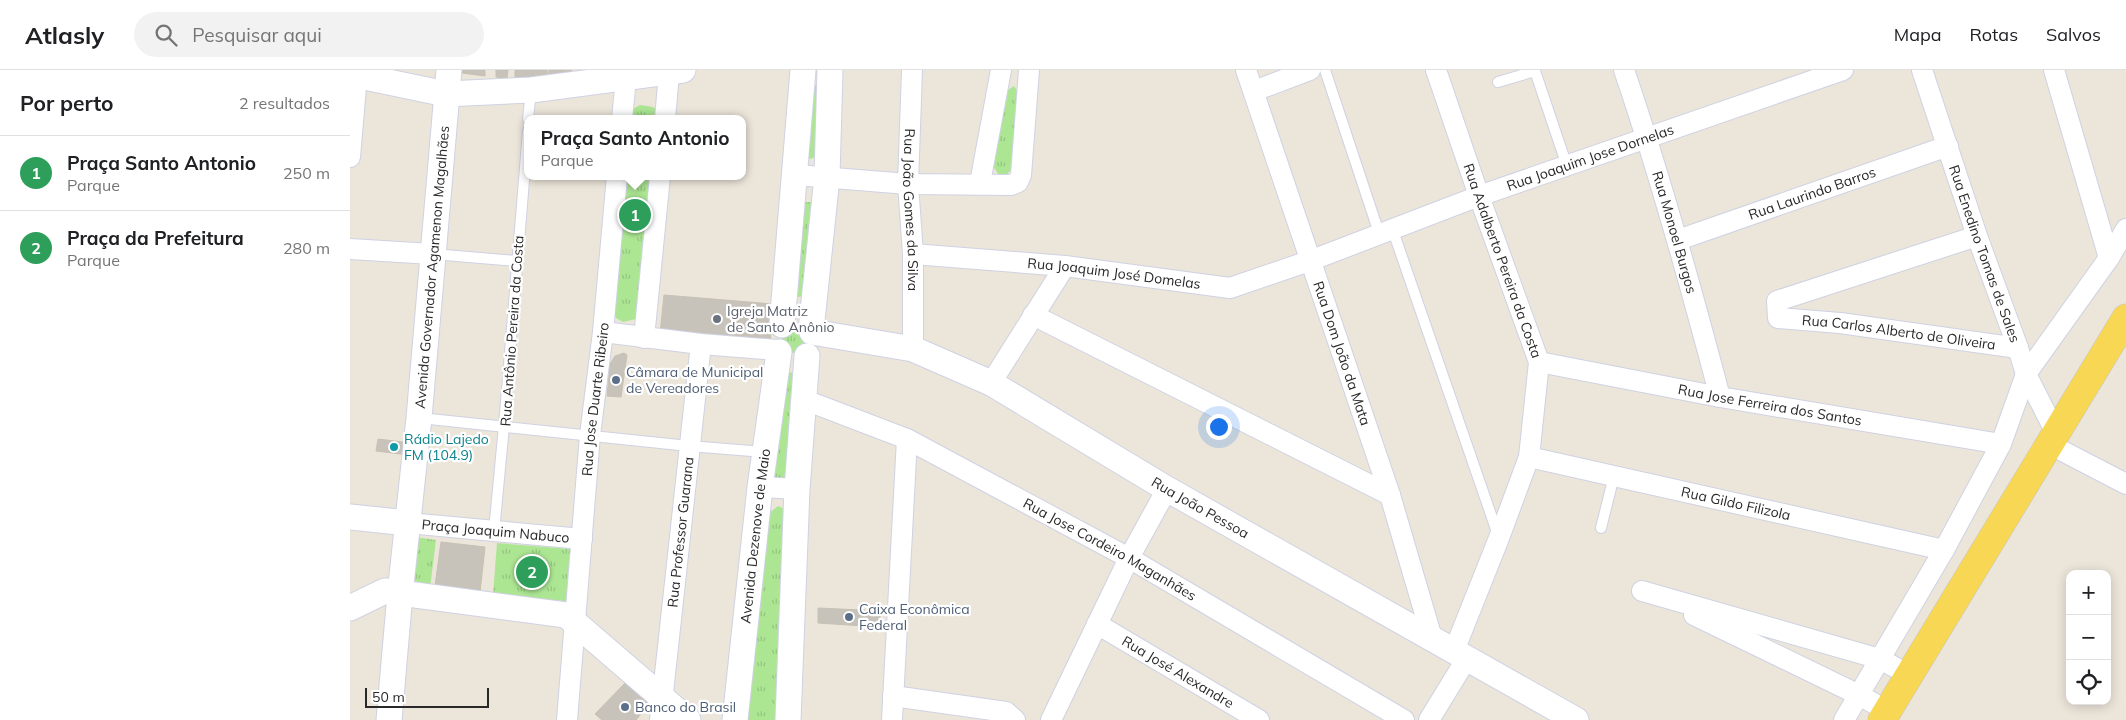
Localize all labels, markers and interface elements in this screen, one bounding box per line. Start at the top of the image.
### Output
search box [134,12,484,57]
text: Atlasly [25,20,104,50]
icon: search [152,21,180,49]
text: Pesquisar aqui [192,23,322,47]
text: Mapa [1894,23,1942,46]
text: Rotas [1970,23,2018,46]
text: Salvos [2046,23,2101,46]
text: Por perto [20,90,114,116]
text: 2 resultados [239,93,330,113]
popup [524,115,746,180]
street label: Rua Joaquim Jose Dornelas [1504,120,1676,195]
street label: Avenida Governador Agamenon Magalhães [411,125,453,409]
text: Praça Santo Antonio [541,126,729,150]
street label: Rua João Gomes da Silva [899,128,922,291]
text: Parque [541,150,593,170]
text: Praça Santo Antonio [67,151,256,175]
street label: Rua Adalberto Pereira da Costa [1460,161,1546,360]
text: 1 [31,163,41,183]
text: 250 m [283,163,330,183]
street label: Rua Laurindo Barros [1746,163,1878,224]
street label: Rua Enedino Tomas de Sales [1945,163,2024,345]
street label: Rua Monoel Burgos [1648,169,1701,296]
text: Parque [67,175,120,195]
pin: 1 [619,196,651,234]
text: Praça da Prefeitura [67,226,244,250]
street label: Rua Antônio Pereira da Costa [496,235,528,427]
text: 2 [31,238,41,258]
text: 280 m [283,238,330,258]
text: Parque [67,250,120,270]
street label: Rua Joaquim José Domelas [1027,254,1202,293]
street label: Rua Dom João da Mata [1309,279,1375,428]
place label: Igreja Matriz de Santo Anônio [727,302,835,336]
street label: Rua Carlos Alberto de Oliveira [1801,311,1997,354]
marker: Igreja Matriz de Santo Anônio [711,313,723,325]
street label: Rua Jose Duarte Ribeiro [578,322,613,477]
place label: Câmara de Municipal de Vereadores [626,363,763,397]
marker: Câmara de Municipal de Vereadores [610,374,622,386]
street label: Rua Jose Ferreira dos Santos [1677,380,1863,430]
your location [1206,414,1232,440]
place label: Rádio Lajedo FM (104.9) [404,430,489,464]
marker: Rádio Lajedo FM (104.9) [388,441,400,453]
street label: Avenida Dezenove de Maio [736,447,774,624]
street label: Rua Professor Guarana [663,456,698,608]
street label: Rua João Pessoa [1148,473,1252,542]
street label: Rua Gildo Filizola [1679,482,1792,524]
street label: Rua Jose Cordeiro Maganhães [1020,494,1200,605]
street label: Praça Joaquim Nabuco [421,515,570,547]
pin: 2 [516,553,548,591]
map controls [2066,570,2111,705]
button: + [2066,570,2111,615]
place label: Caixa Econômica Federal [859,600,970,634]
marker: Caixa Econômica Federal [843,611,855,623]
button: − [2066,615,2111,660]
street label: Rua José Alexandre [1119,632,1237,712]
button: locate [2066,660,2111,705]
scale bar [365,685,489,708]
text: 50 m [372,688,405,706]
place label: Banco do Brasil [635,698,736,716]
marker: Banco do Brasil [619,701,631,713]

